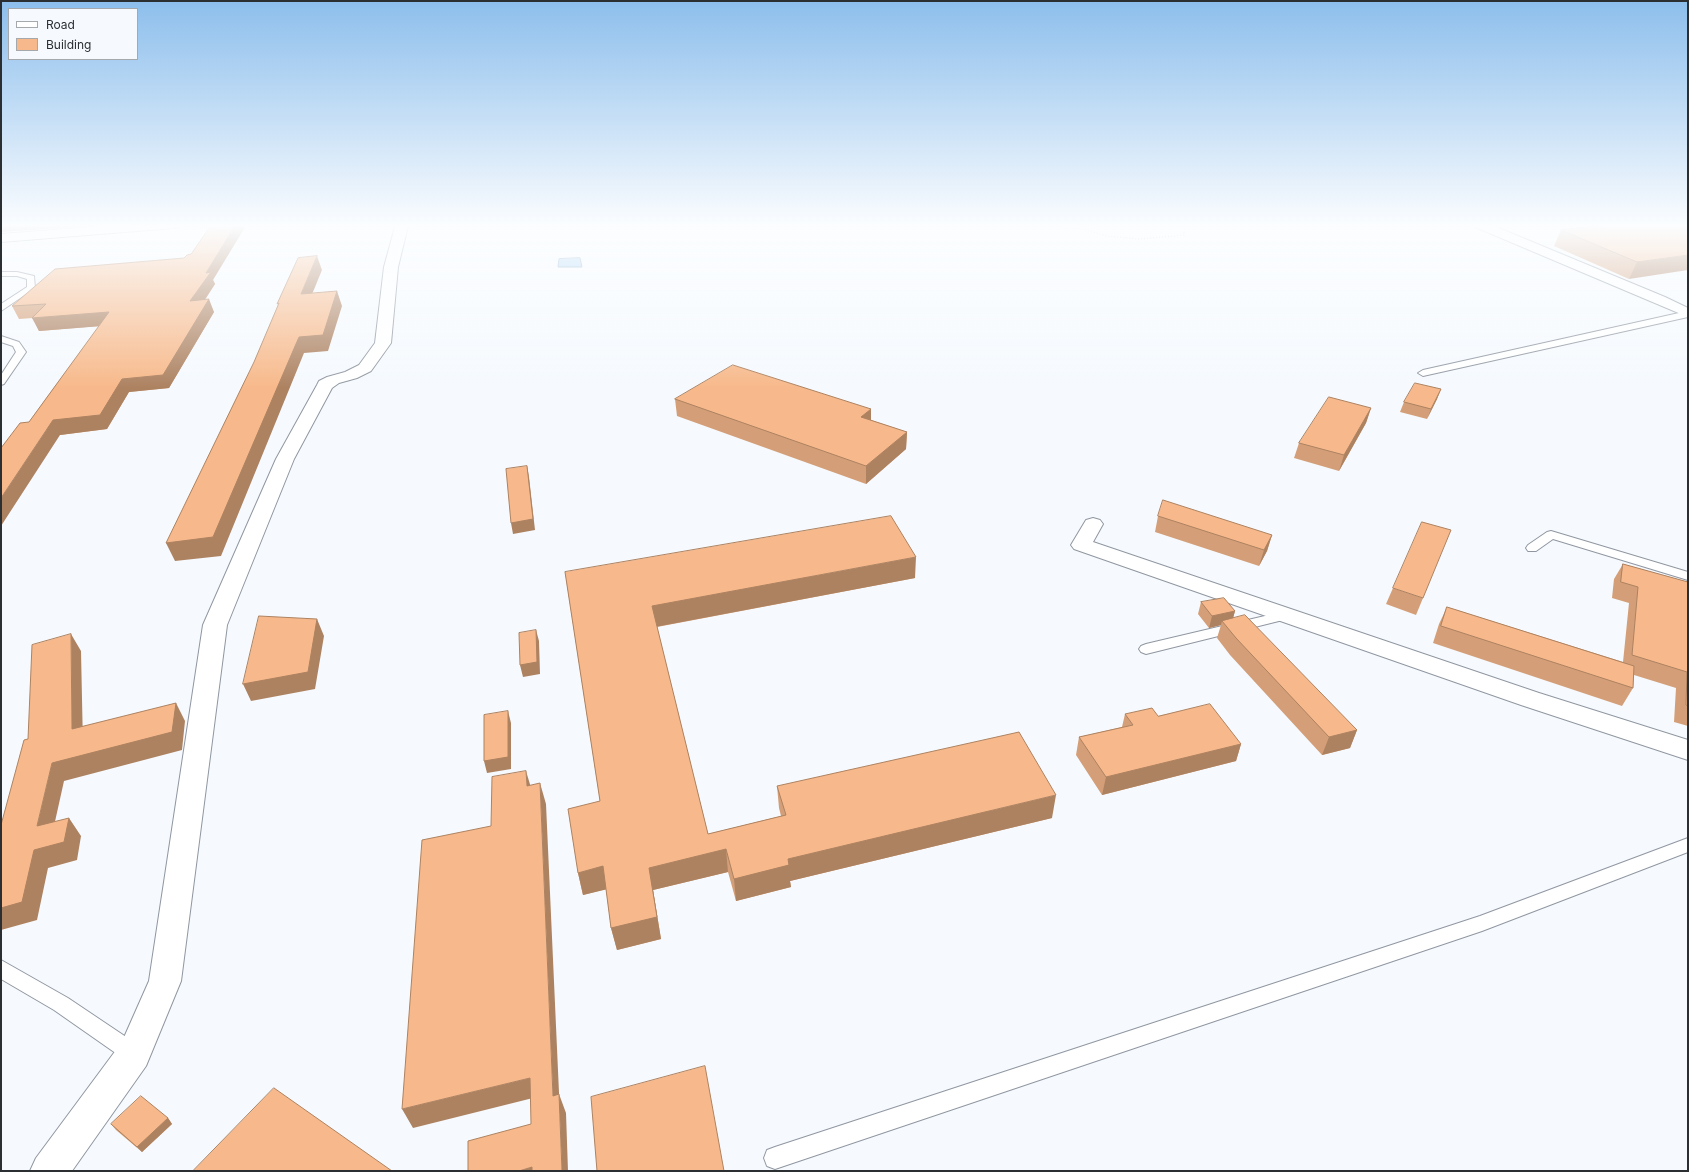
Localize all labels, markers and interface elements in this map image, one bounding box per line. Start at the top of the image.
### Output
legend [8,8,138,60]
text: Road [46,17,75,32]
text: Building [46,37,91,52]

